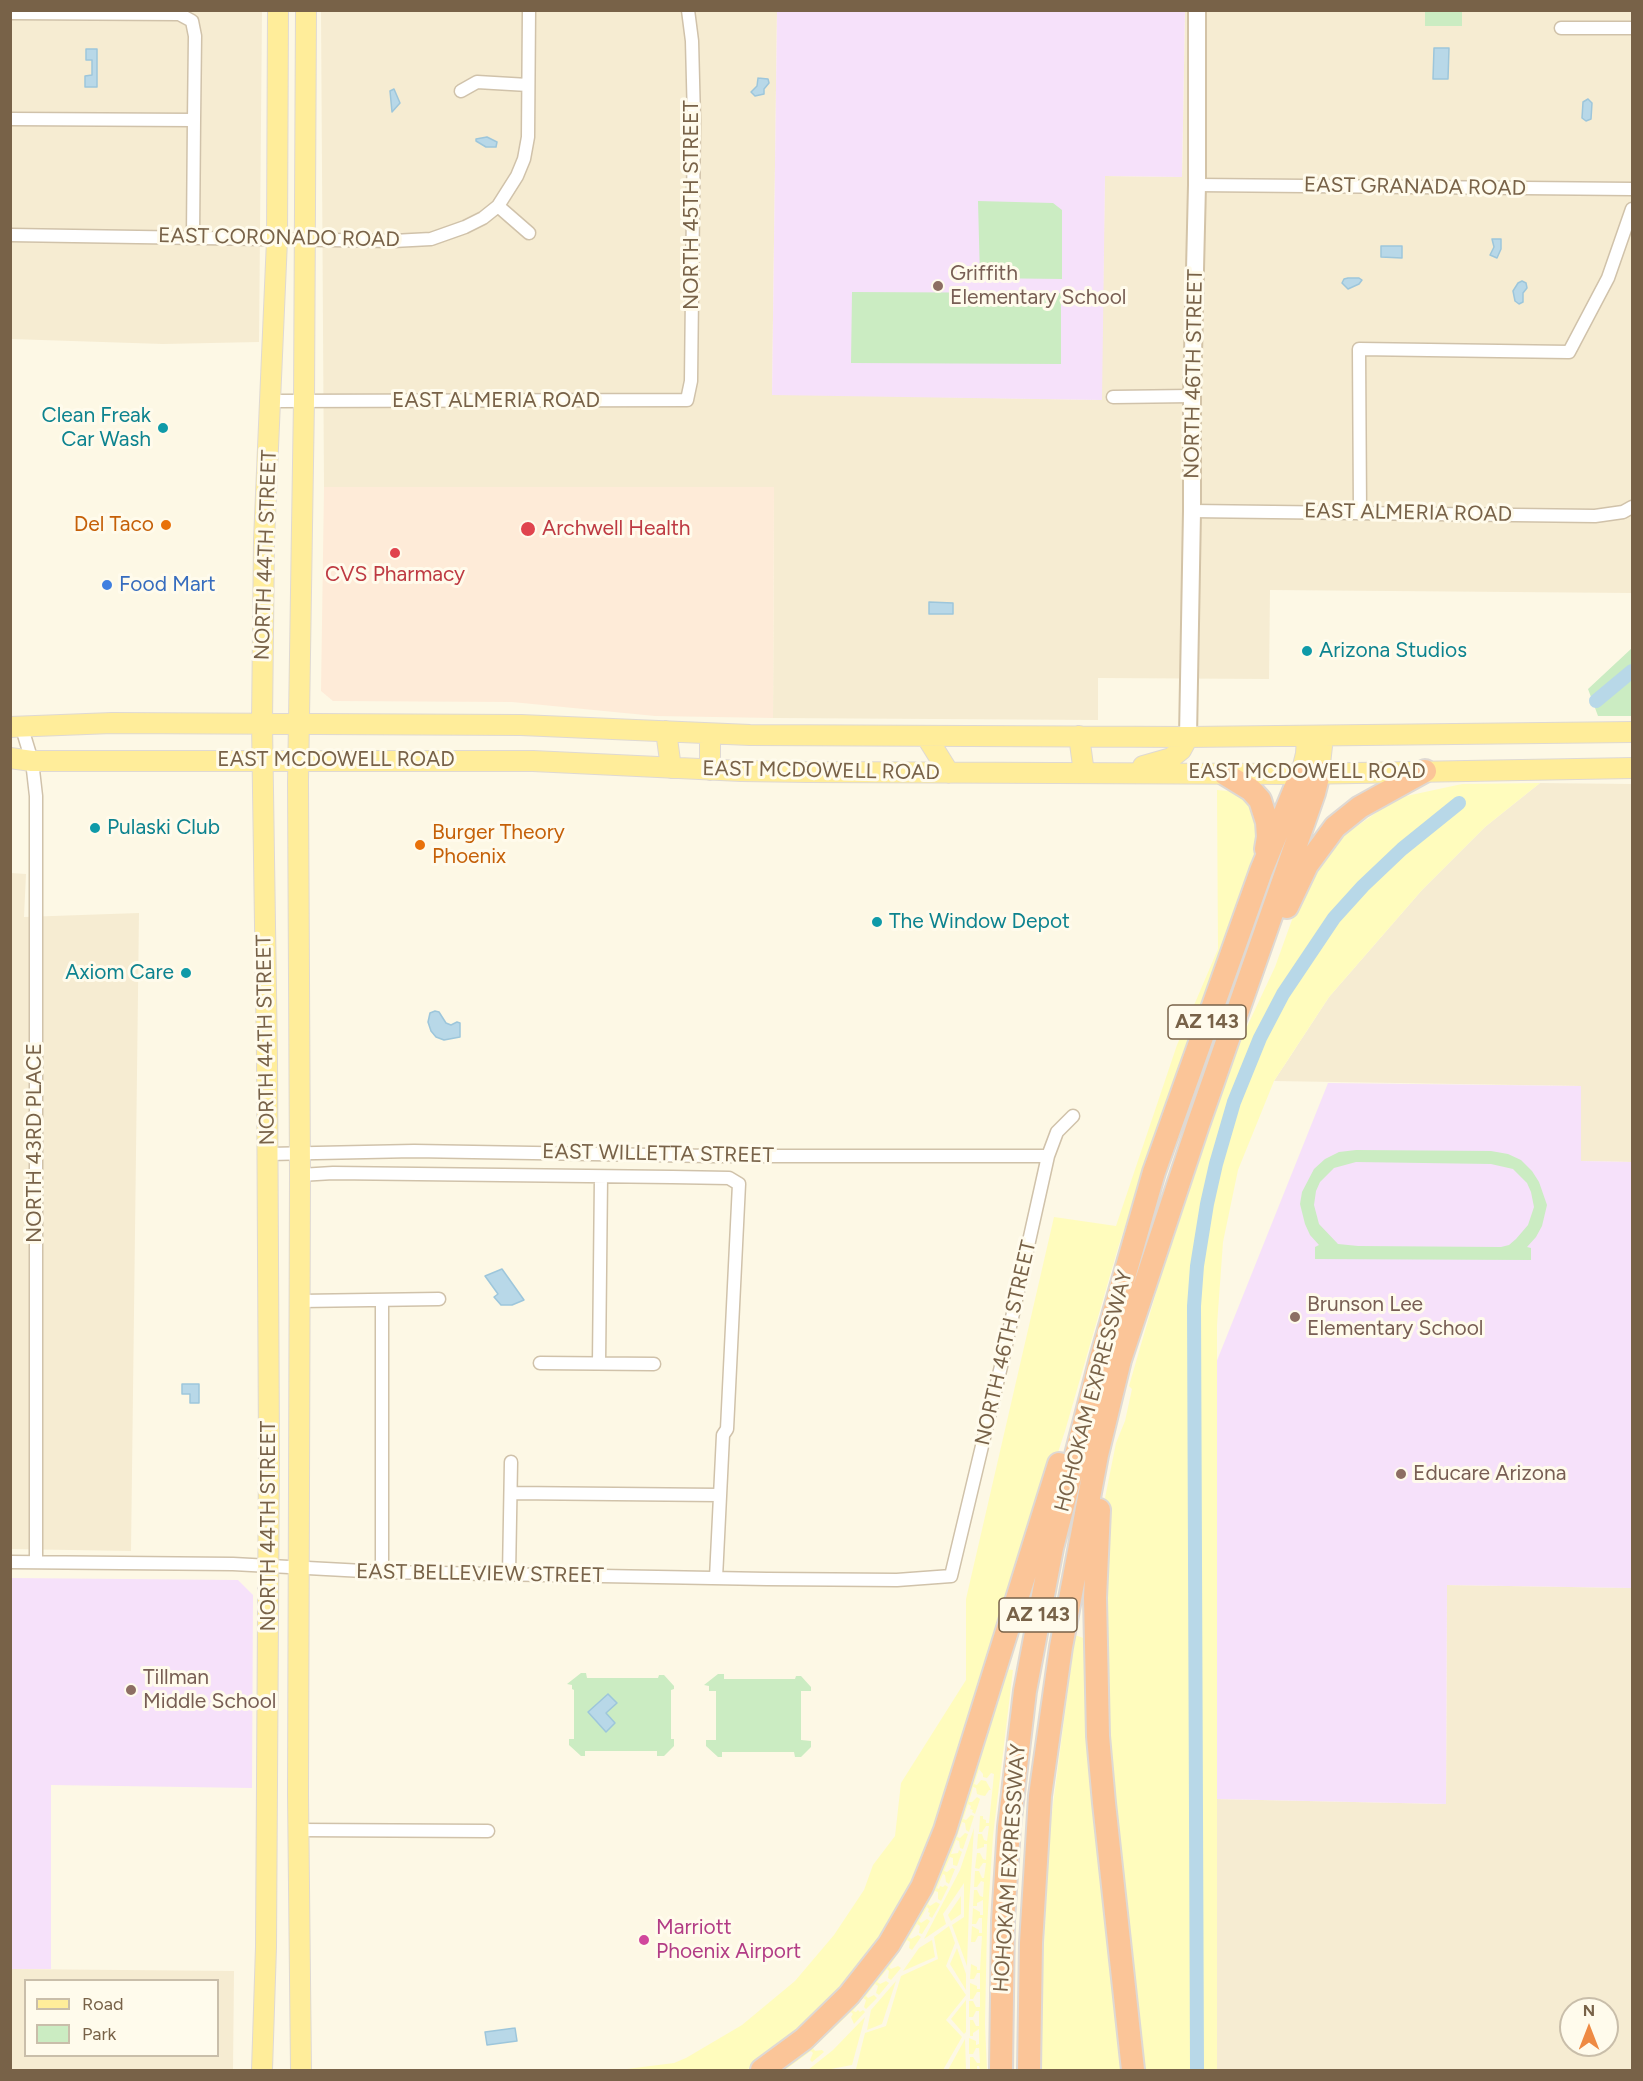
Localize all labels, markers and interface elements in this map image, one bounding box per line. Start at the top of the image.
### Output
street label: NORTH 45TH STREET [679,100,705,310]
street label: EAST GRANADA ROAD [1304,172,1526,202]
street label: EAST CORONADO ROAD [158,223,400,253]
place label: Griffith Elementary School [950,261,1126,311]
street label: NORTH 46TH STREET [1180,269,1208,479]
marker: Griffith Elementary School [931,279,945,293]
street label: EAST ALMERIA ROAD [392,388,600,414]
place label: Clean Freak Car Wash [42,403,151,453]
marker: Clean Freak Car Wash [156,421,170,435]
street label: NORTH 44TH STREET [250,449,282,661]
street label: EAST ALMERIA ROAD [1304,499,1512,527]
place label: Del Taco [74,512,154,538]
place label: Archwell Health [542,516,691,542]
marker: Del Taco [159,518,173,532]
marker: Archwell Health [519,520,537,538]
marker: CVS Pharmacy [388,546,402,560]
place label: CVS Pharmacy [325,562,465,588]
place label: Food Mart [119,572,216,598]
marker: Food Mart [100,578,114,592]
place label: Arizona Studios [1319,638,1467,664]
marker: Arizona Studios [1300,644,1314,658]
street label: EAST MCDOWELL ROAD [217,747,455,773]
street label: EAST MCDOWELL ROAD [702,756,940,786]
street label: EAST MCDOWELL ROAD [1188,759,1426,785]
place label: Pulaski Club [107,815,220,841]
place label: Burger Theory Phoenix [432,820,565,870]
marker: Pulaski Club [88,821,102,835]
marker: Burger Theory Phoenix [413,838,427,852]
place label: The Window Depot [889,909,1070,935]
marker: The Window Depot [870,915,884,929]
street label: NORTH 44TH STREET [252,934,280,1146]
place label: Axiom Care [65,960,174,986]
marker: Axiom Care [179,966,193,980]
road number: AZ 143 [1168,1005,1246,1039]
street label: NORTH 43RD PLACE [22,1043,48,1243]
street label: EAST WILLETTA STREET [542,1139,774,1169]
street label: NORTH 46TH STREET [970,1238,1042,1448]
street label: HOHOKAM EXPRESSWAY [1050,1267,1138,1515]
place label: Brunson Lee Elementary School [1307,1292,1483,1342]
marker: Brunson Lee Elementary School [1288,1310,1302,1324]
street label: NORTH 44TH STREET [256,1421,282,1631]
place label: Educare Arizona [1413,1461,1566,1487]
marker: Educare Arizona [1394,1467,1408,1481]
street label: EAST BELLEVIEW STREET [356,1559,604,1589]
road number: AZ 143 [999,1598,1077,1632]
place label: Tillman Middle School [143,1665,276,1715]
marker: Tillman Middle School [124,1683,138,1697]
street label: HOHOKAM EXPRESSWAY [989,1743,1031,1993]
place label: Marriott Phoenix Airport [656,1915,801,1965]
marker: Marriott Phoenix Airport [637,1933,651,1947]
legend [24,1979,219,2057]
text: Road [82,1993,123,2015]
north arrow [1559,1997,1619,2057]
text: N [1583,2001,1595,2020]
text: Park [82,2023,116,2045]

